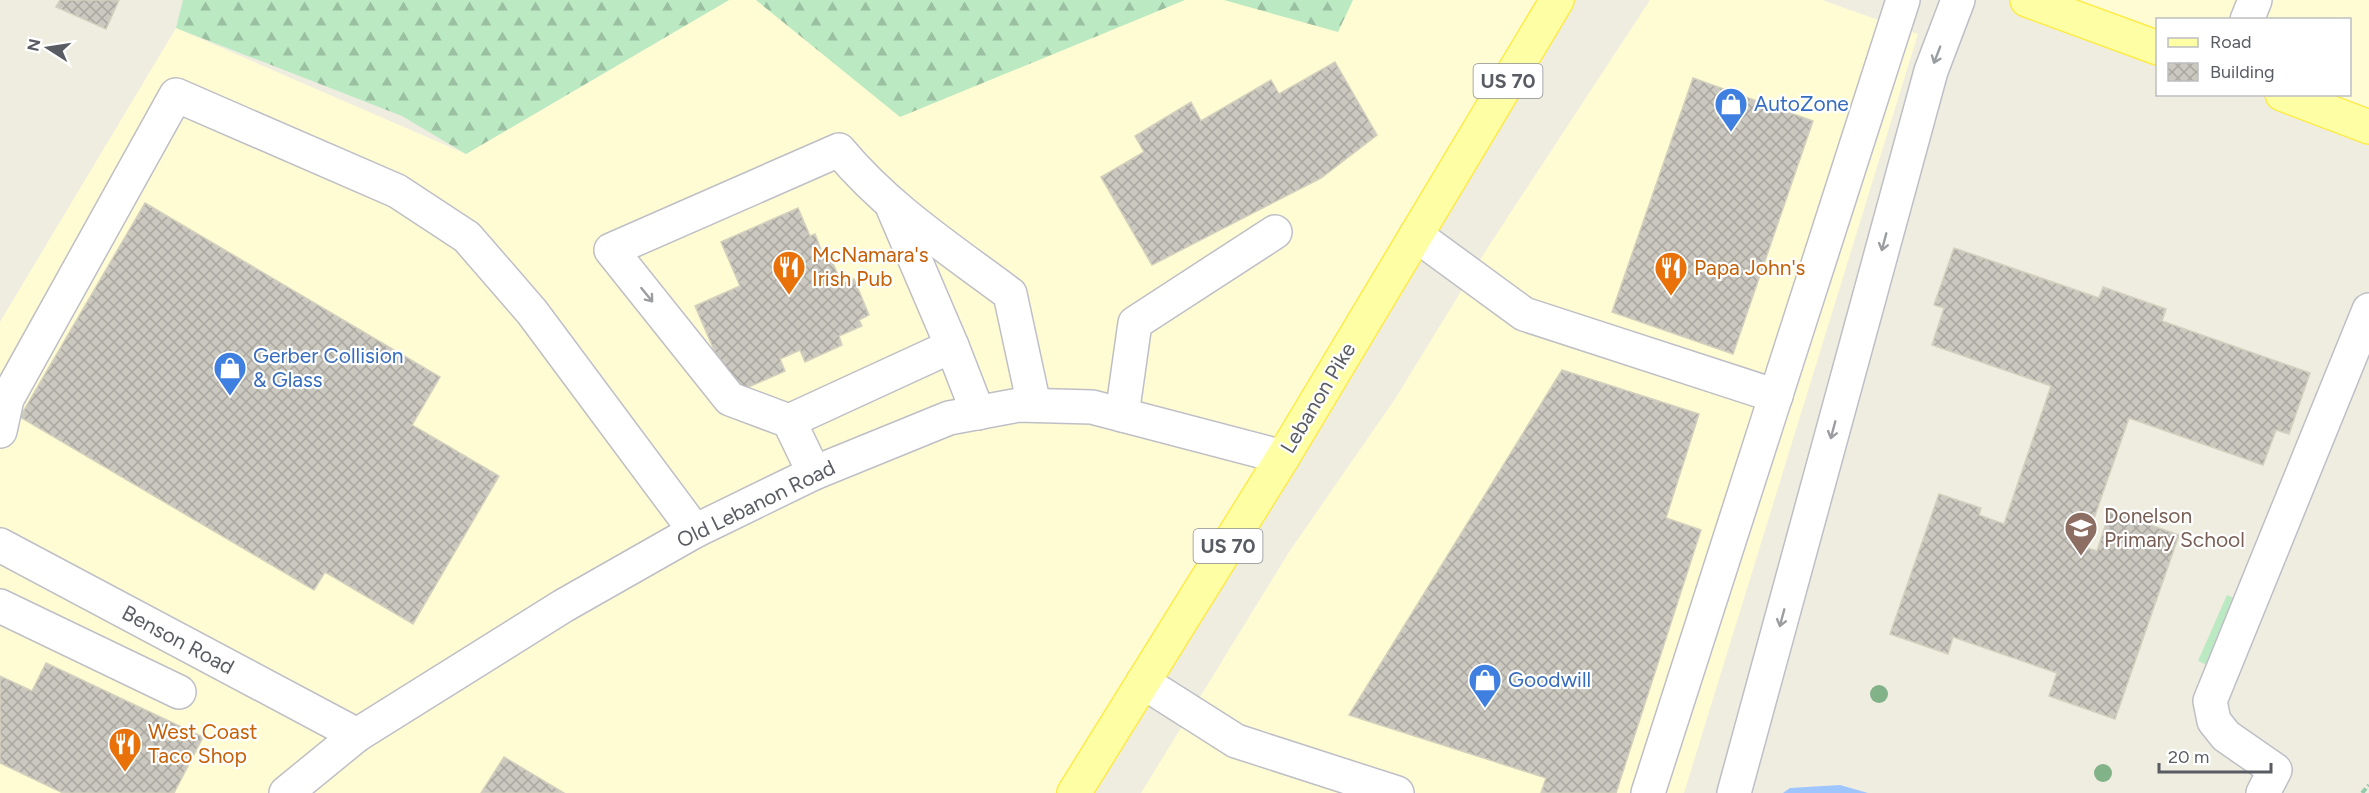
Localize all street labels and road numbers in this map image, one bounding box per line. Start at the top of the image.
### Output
road number: US 70 [1474,64,1543,98]
street label: Lebanon Pike [1275,338,1360,458]
street label: Old Lebanon Road [673,454,839,553]
road number: US 70 [1194,529,1262,563]
street label: Benson Road [118,600,239,680]

